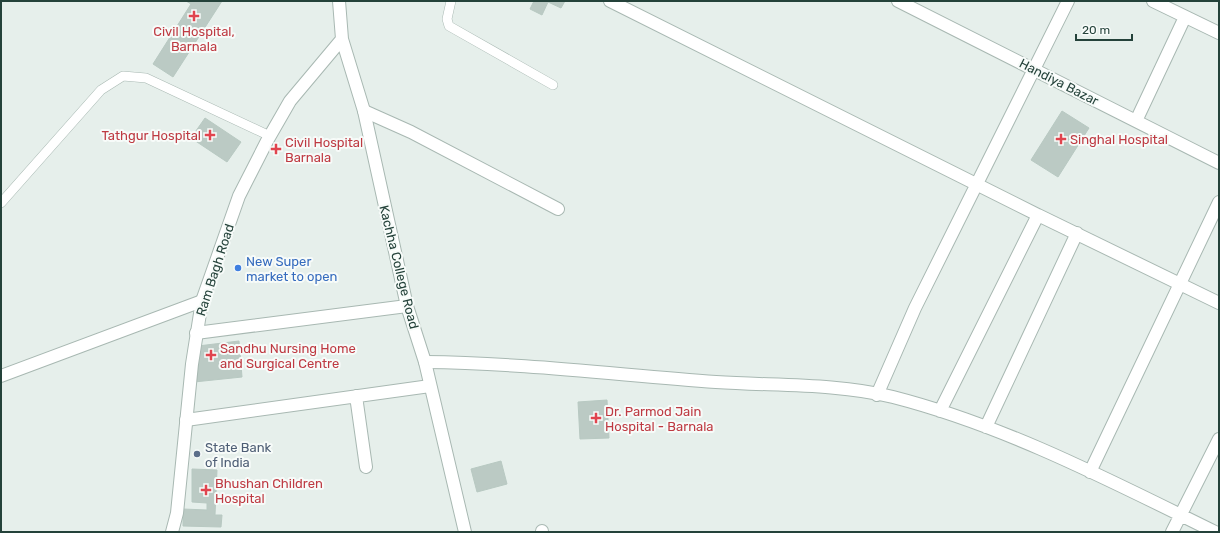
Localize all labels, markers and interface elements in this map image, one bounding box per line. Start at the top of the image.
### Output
marker: Civil Hospital, Barnala [188,10,200,22]
scale bar [1076,16,1132,42]
text: 20 m [1082,23,1110,37]
place label: Civil Hospital, Barnala [153,24,235,54]
street label: Handiya Bazar [1017,56,1101,108]
place label: Tathgur Hospital [101,128,201,144]
marker: Tathgur Hospital [204,129,216,141]
place label: Singhal Hospital [1070,132,1168,148]
marker: Singhal Hospital [1055,133,1067,145]
place label: Civil Hospital Barnala [285,135,363,165]
marker: Civil Hospital Barnala [270,143,282,155]
street label: Kachha College Road [375,204,422,331]
street label: Ram Bagh Road [193,222,238,318]
place label: New Super market to open [246,254,337,284]
marker: New Super market to open [233,263,243,273]
place label: Sandhu Nursing Home and Surgical Centre [220,341,356,372]
marker: Sandhu Nursing Home and Surgical Centre [205,349,217,361]
place label: Dr. Parmod Jain Hospital - Barnala [605,404,714,434]
marker: Dr. Parmod Jain Hospital - Barnala [590,412,602,424]
place label: State Bank of India [205,440,272,470]
marker: State Bank of India [192,449,202,459]
place label: Bhushan Children Hospital [215,476,323,506]
marker: Bhushan Children Hospital [200,484,212,496]

